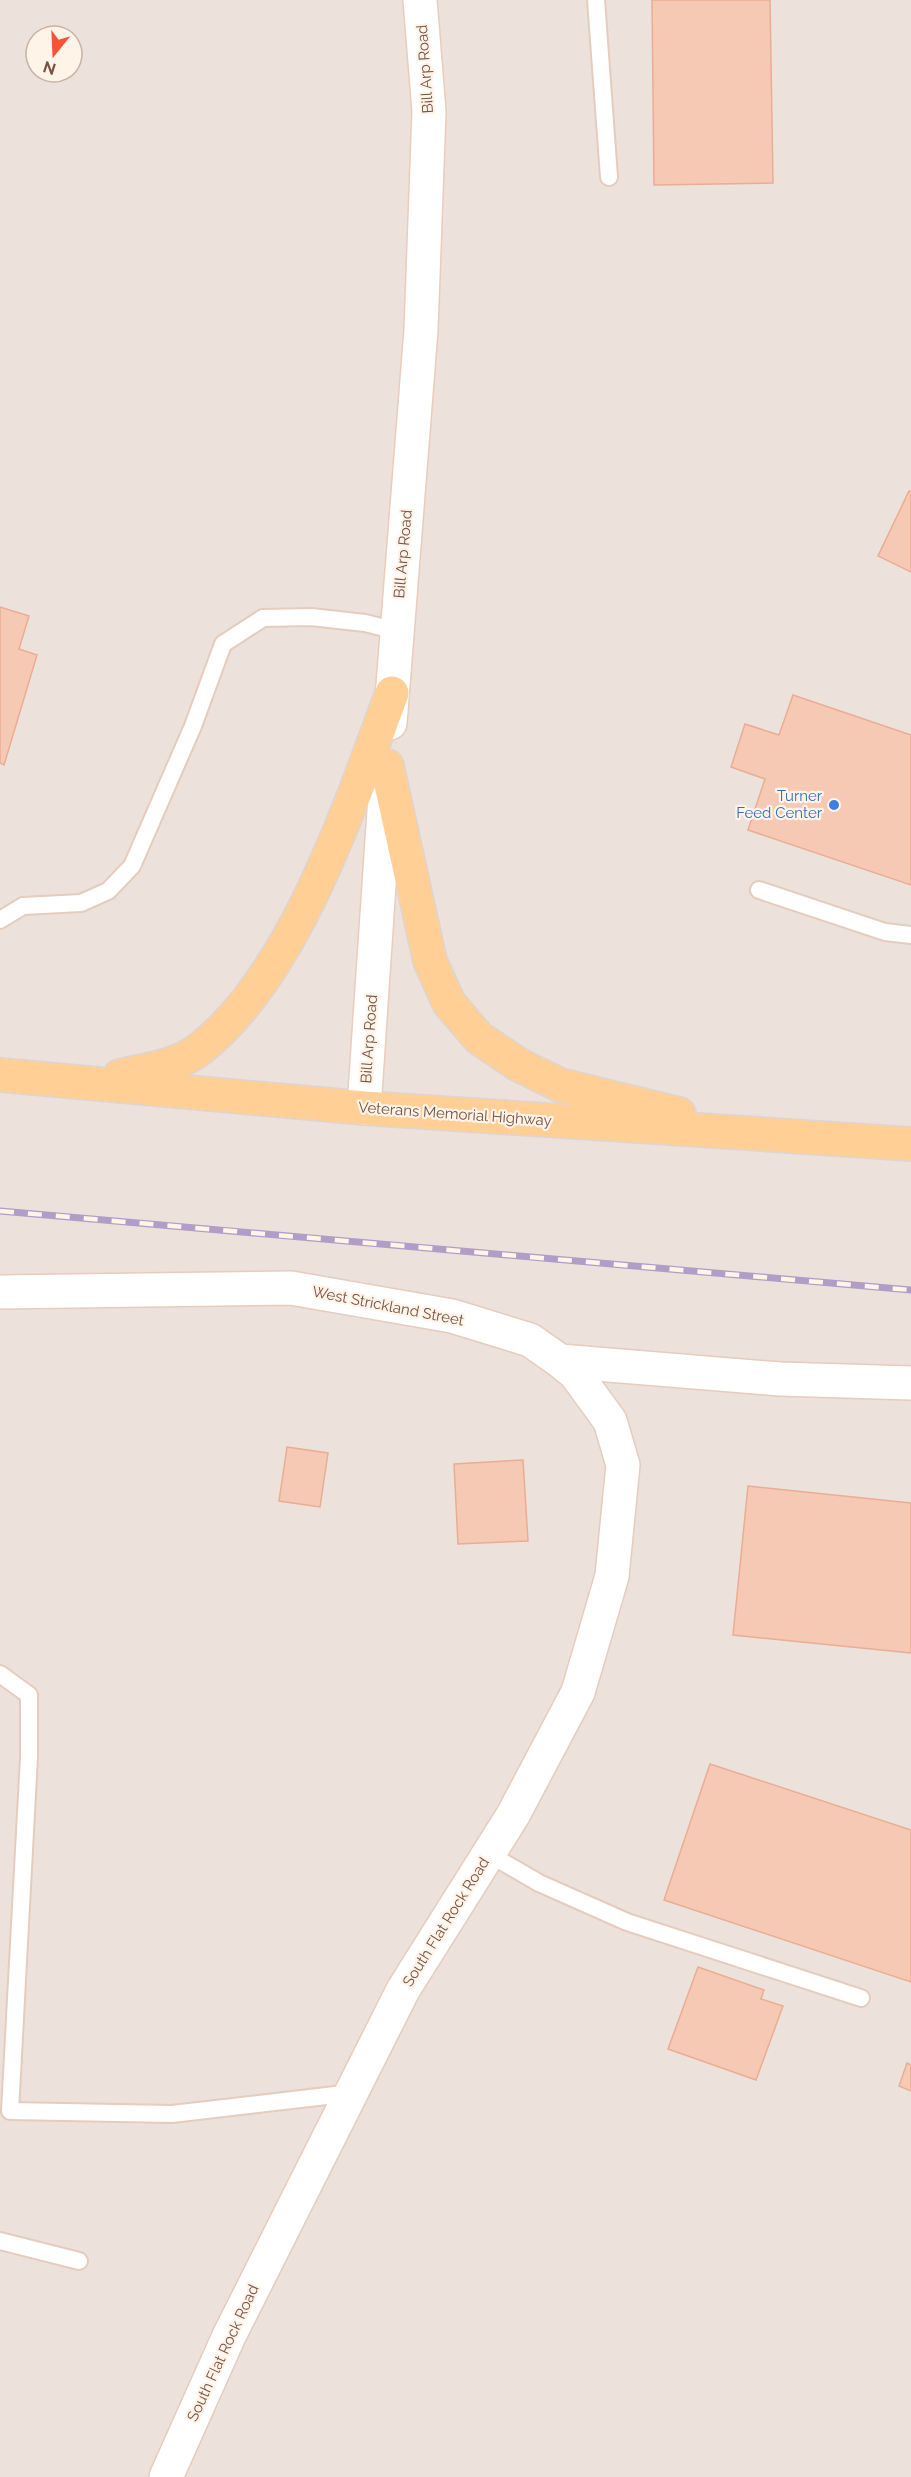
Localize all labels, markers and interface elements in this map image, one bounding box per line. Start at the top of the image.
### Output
north arrow [24,24,84,84]
street label: Bill Arp Road [413,24,437,114]
text: N [41,57,58,79]
street label: Bill Arp Road [390,509,416,599]
place label: Turner Feed Center [736,787,823,822]
marker: Turner Feed Center [827,798,841,812]
street label: Bill Arp Road [357,994,381,1084]
street label: Veterans Memorial Highway [358,1098,552,1130]
street label: West Strickland Street [311,1282,465,1330]
street label: South Flat Rock Road [399,1854,493,1990]
street label: South Flat Rock Road [183,2282,263,2424]

